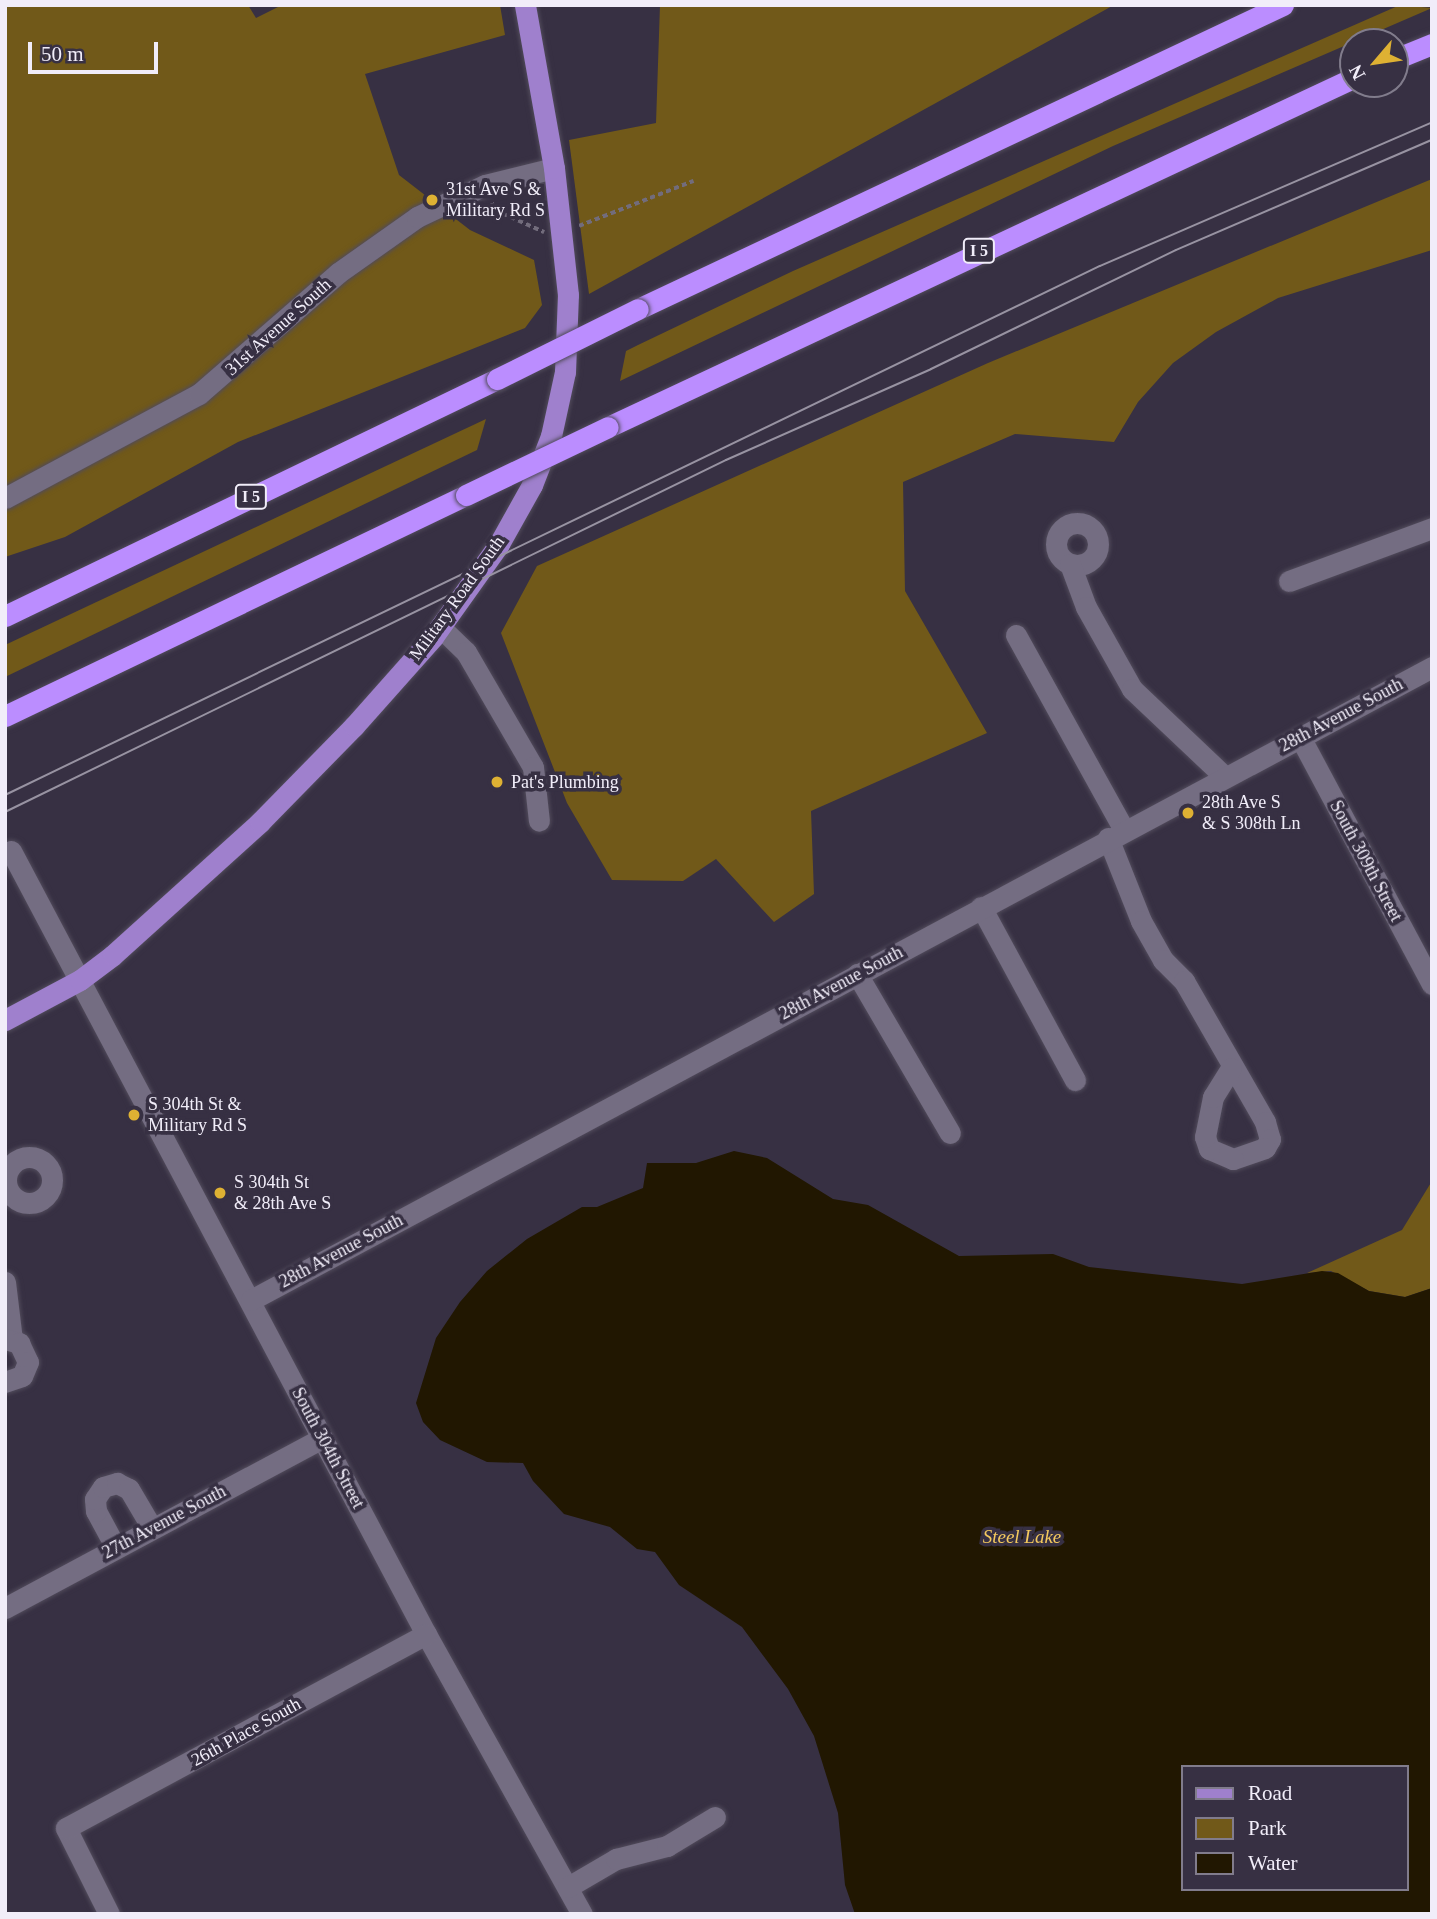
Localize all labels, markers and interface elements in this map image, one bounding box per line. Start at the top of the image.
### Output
scale bar [32,28,161,72]
north arrow [1339,28,1409,98]
text: 50 m [41,42,84,66]
text: N [1344,61,1369,84]
place label: 31st Ave S & Military Rd S [446,179,545,222]
marker: 31st Ave S & Military Rd S [424,192,440,208]
road number: I 5 [962,238,996,264]
street label: 31st Avenue South [220,274,336,380]
road number: I 5 [233,484,268,510]
street label: Military Road South [405,532,509,664]
street label: 28th Avenue South [1275,673,1407,757]
place label: Pat's Plumbing [511,771,619,793]
marker: Pat's Plumbing [489,774,505,790]
place label: 28th Ave S & S 308th Ln [1202,792,1301,834]
street label: South 309th Street [1325,797,1407,925]
marker: 28th Ave S & S 308th Ln [1180,805,1196,821]
street label: 28th Avenue South [775,941,907,1025]
place label: S 304th St & Military Rd S [148,1094,247,1136]
marker: S 304th St & Military Rd S [126,1107,142,1123]
place label: S 304th St & 28th Ave S [234,1172,332,1214]
marker: S 304th St & 28th Ave S [212,1185,228,1201]
street label: 28th Avenue South [275,1209,407,1293]
street label: South 304th Street [287,1384,369,1512]
street label: 27th Avenue South [98,1480,230,1564]
water label: Steel Lake [983,1526,1061,1548]
street label: 26th Place South [187,1693,305,1771]
legend [1182,1765,1409,1891]
text: Road [1248,1781,1292,1805]
text: Park [1248,1816,1287,1840]
text: Water [1248,1851,1298,1875]

